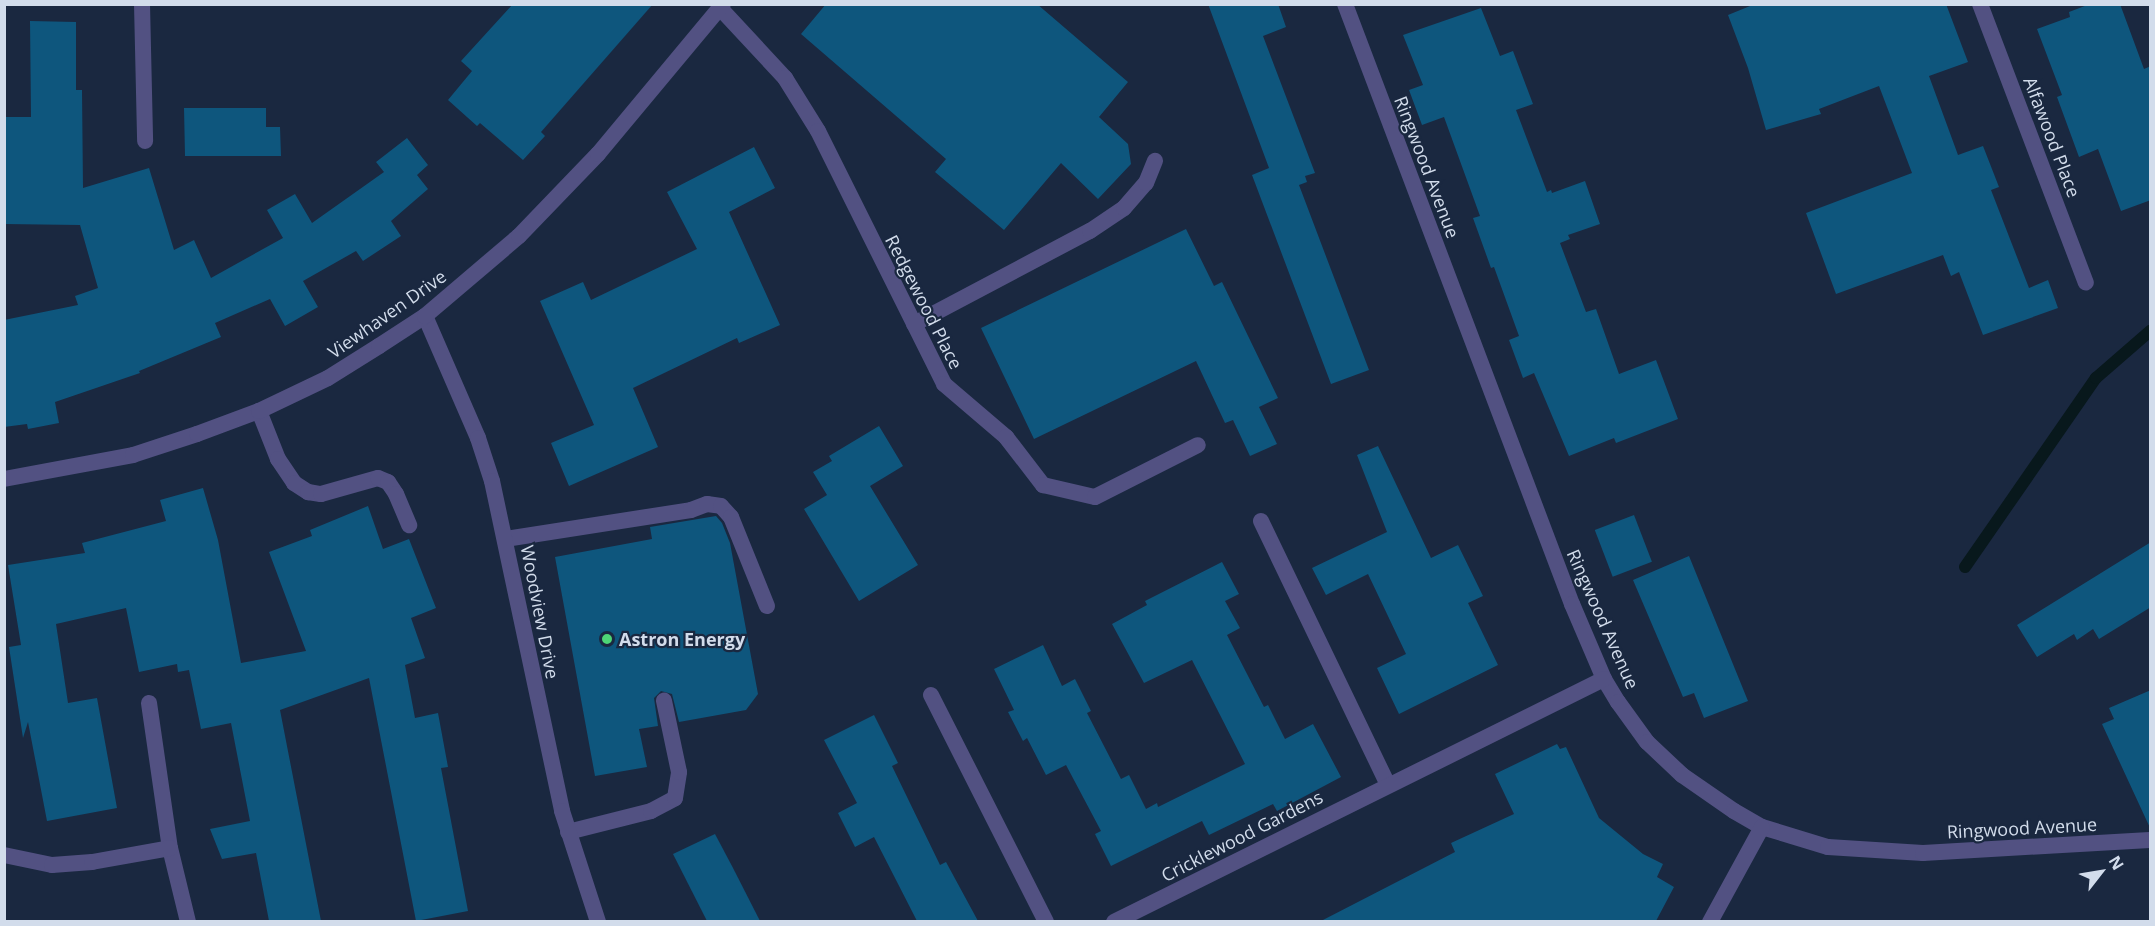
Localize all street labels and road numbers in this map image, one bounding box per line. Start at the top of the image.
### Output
street label: Alfawood Place [2019,74,2085,200]
street label: Ringwood Avenue [1390,93,1464,241]
street label: Redgewood Place [881,231,967,373]
street label: Viewhaven Drive [324,265,450,363]
street label: Woodview Drive [516,543,564,681]
street label: Ringwood Avenue [1563,546,1643,692]
street label: Cricklewood Gardens [1158,786,1326,886]
street label: Ringwood Avenue [1946,813,2098,843]

